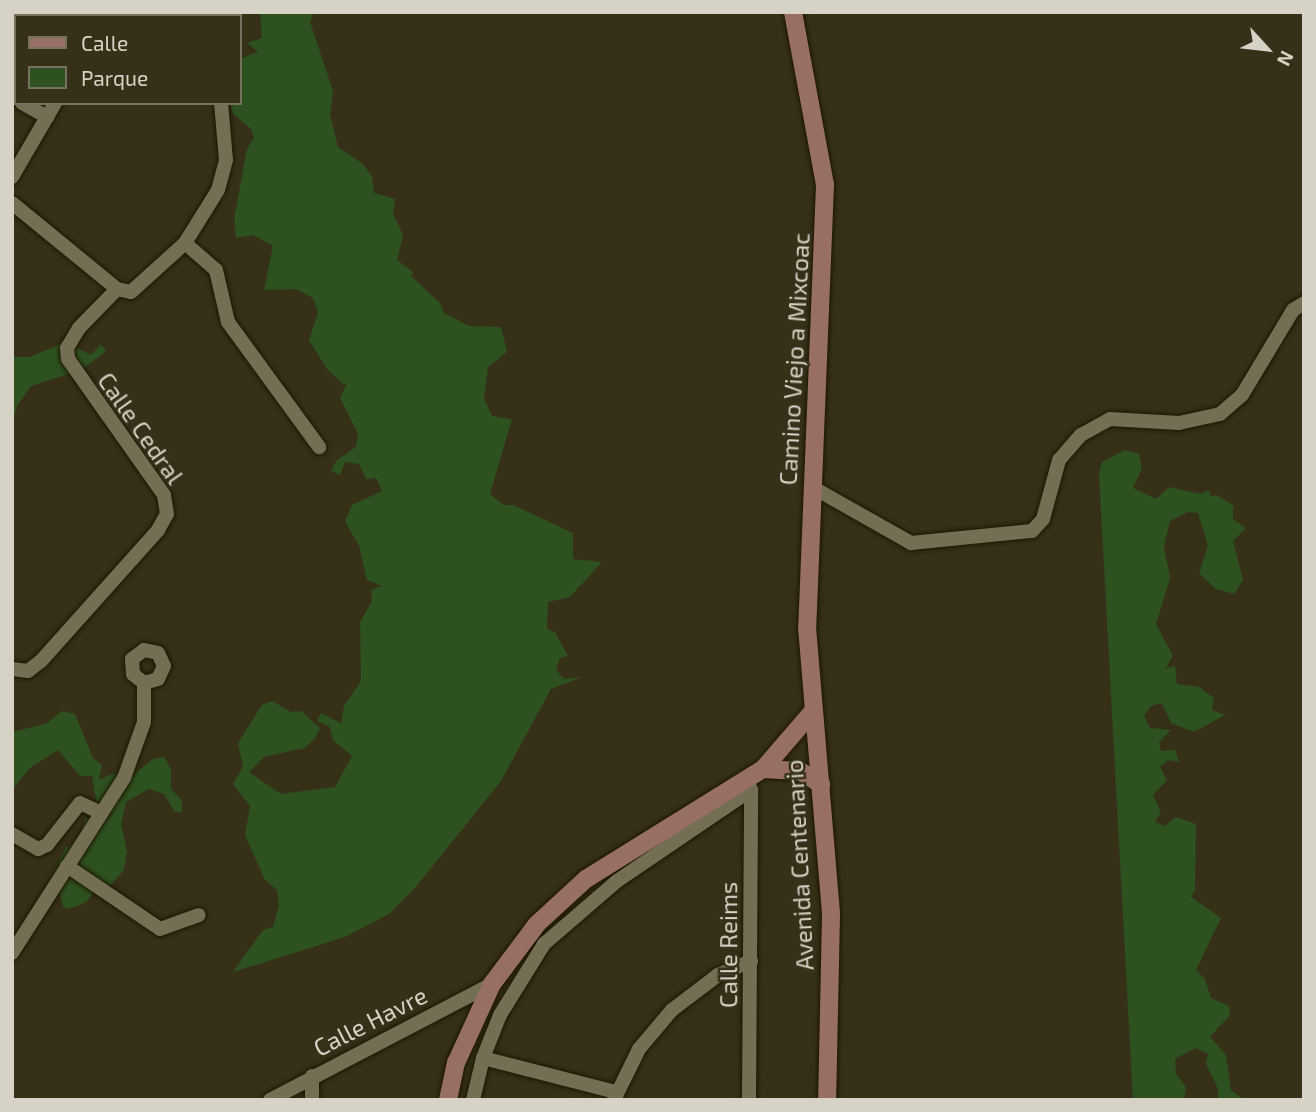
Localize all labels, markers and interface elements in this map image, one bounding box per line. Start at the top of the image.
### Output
legend [14,14,242,105]
north arrow [1232,14,1302,84]
text: Calle [81,30,128,55]
text: N [1273,47,1300,70]
text: Parque [81,65,148,90]
street label: Camino Viejo a Mixcoac [773,232,815,486]
street label: Calle Cedral [92,367,190,489]
street label: Avenida Centenario [779,759,819,971]
street label: Calle Reims [714,882,742,1008]
street label: Calle Havre [308,980,432,1062]

